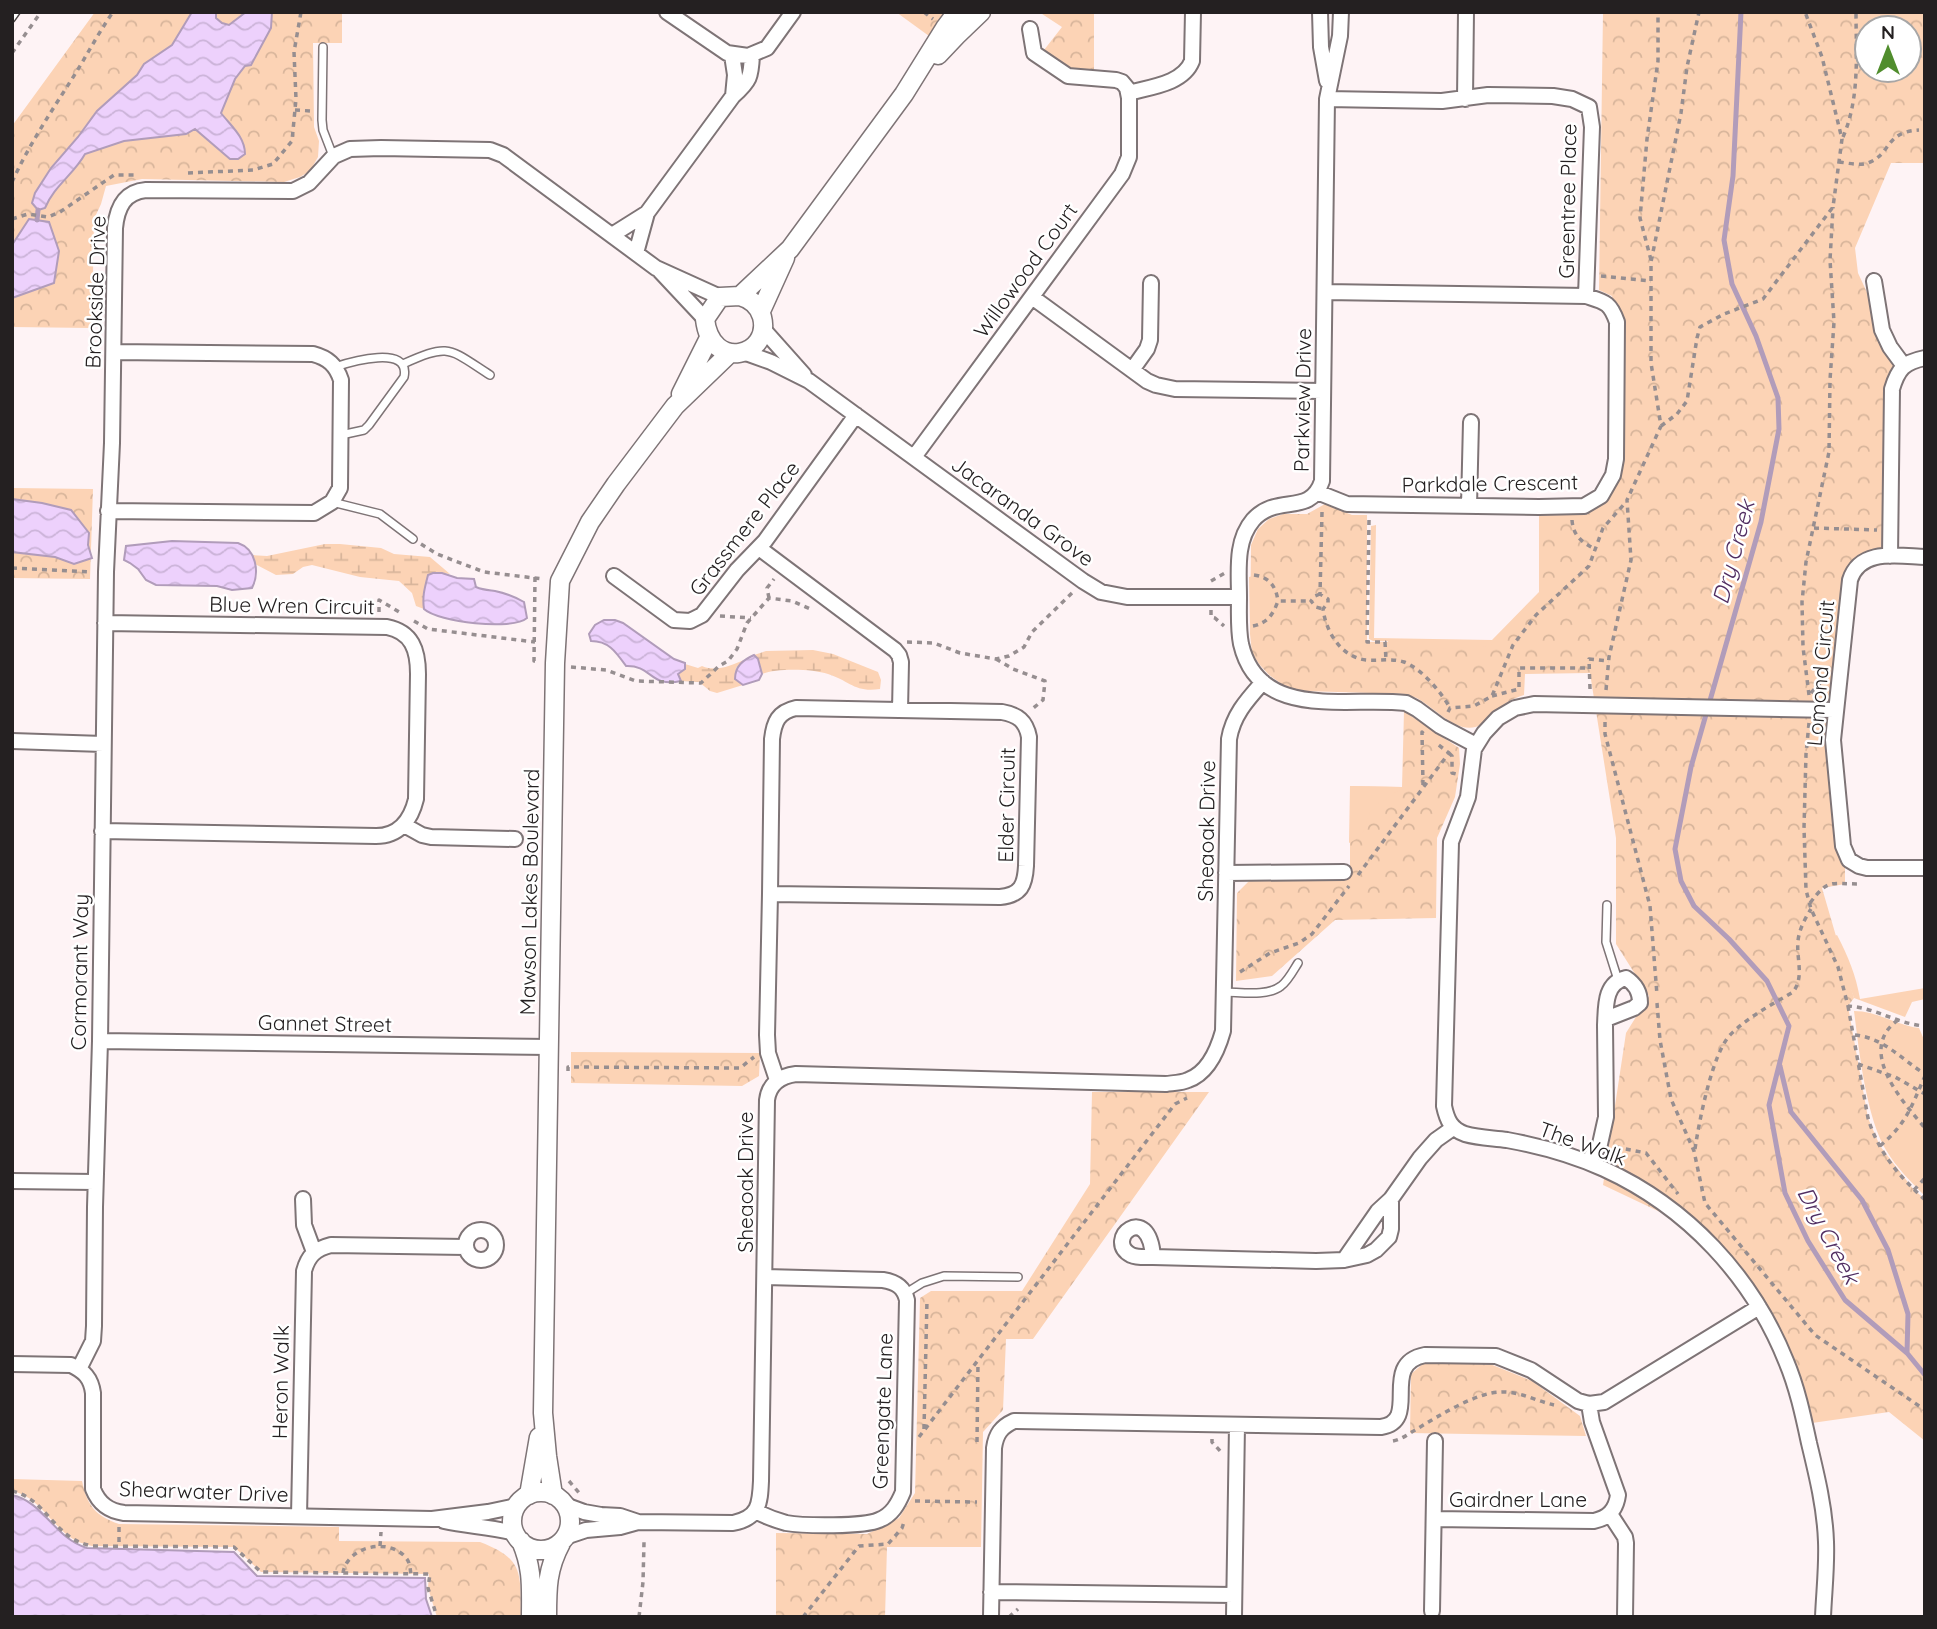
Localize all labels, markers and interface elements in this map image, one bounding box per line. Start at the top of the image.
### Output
north arrow [1853,14,1923,84]
text: N [1881,20,1895,44]
street label: Greentree Place [1553,123,1581,279]
street label: Willowood Court [967,198,1083,342]
street label: Brookside Drive [79,215,111,369]
street label: Parkview Drive [1288,328,1316,472]
street label: Jacaranda Grove [947,451,1099,571]
street label: Grassmere Place [683,455,805,601]
street label: Parkdale Crescent [1401,468,1579,498]
water label: Dry Creek [1705,495,1761,607]
street label: Blue Wren Circuit [209,591,375,619]
street label: Lomond Circuit [1801,599,1839,747]
street label: Elder Circuit [992,747,1020,863]
street label: Sheaoak Drive [1192,760,1220,902]
street label: Mawson Lakes Boulevard [514,768,544,1016]
street label: Cormorant Way [65,893,93,1051]
street label: Gannet Street [258,1009,392,1037]
street label: Sheaoak Drive [732,1111,758,1253]
street label: The Walk [1536,1115,1630,1171]
water label: Dry Creek [1791,1181,1868,1290]
street label: Heron Walk [266,1325,294,1439]
street label: Greengate Lane [866,1332,898,1490]
street label: Shearwater Drive [119,1475,289,1507]
street label: Gairdner Lane [1449,1486,1587,1512]

